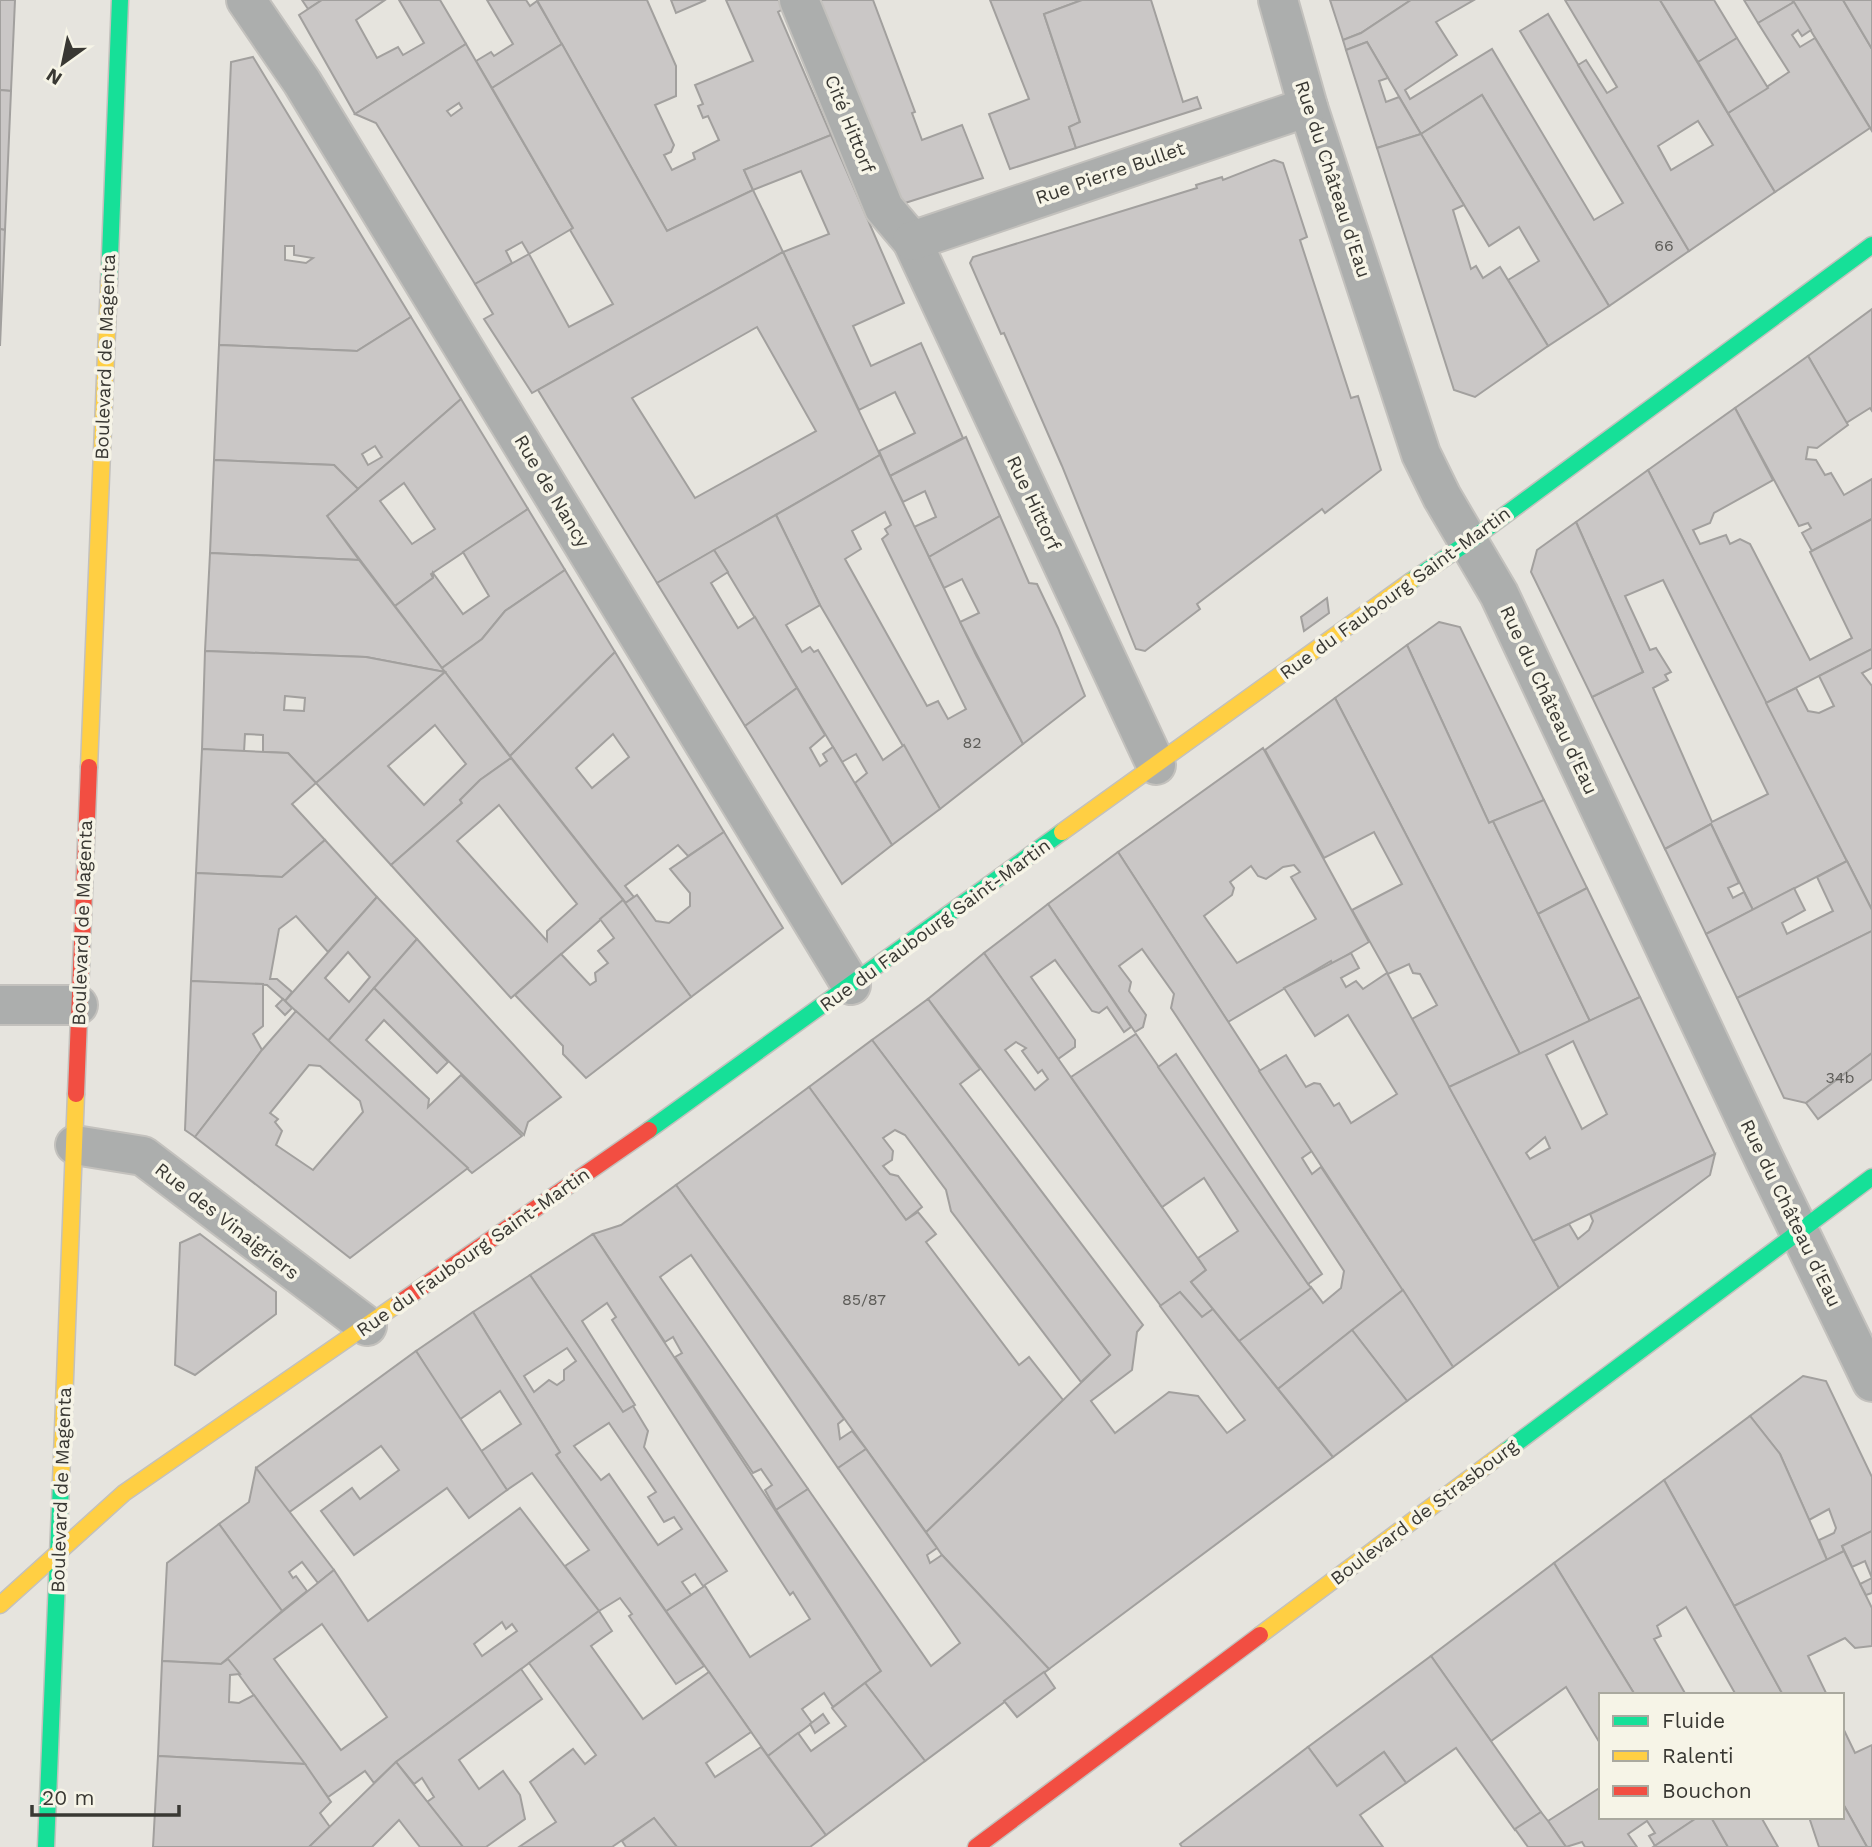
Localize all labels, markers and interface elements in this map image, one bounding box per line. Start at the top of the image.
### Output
north arrow [28,28,98,98]
text: N [42,63,66,90]
street label: Cité Hittorf [820,72,880,177]
street label: Rue du Château d'Eau [1290,78,1376,280]
street label: Rue Pierre Bullet [1032,137,1188,209]
house number: 66 [1654,236,1674,255]
street label: Boulevard de Magenta [90,253,120,460]
street label: Rue de Nancy [509,430,595,552]
street label: Rue Hittorf [1002,452,1066,555]
street label: Rue du Faubourg Saint-Martin [1275,502,1515,684]
street label: Rue du Château d'Eau [1495,602,1603,798]
house number: 82 [962,733,982,752]
street label: Boulevard de Magenta [67,819,97,1026]
street label: Rue du Faubourg Saint-Martin [815,834,1055,1016]
house number: 34b [1825,1068,1855,1087]
street label: Rue du Château d'Eau [1736,1116,1846,1310]
street label: Rue des Vinaigriers [150,1158,304,1284]
street label: Rue du Faubourg Saint-Martin [352,1162,594,1342]
house number: 85/87 [842,1290,886,1309]
street label: Boulevard de Magenta [46,1386,76,1593]
street label: Boulevard de Strasbourg [1326,1434,1523,1590]
legend [1599,1693,1844,1819]
text: Fluide [1662,1708,1725,1733]
text: Ralenti [1662,1743,1734,1768]
scale bar [32,1773,178,1817]
text: Bouchon [1662,1778,1752,1803]
text: 20 m [42,1785,94,1810]

